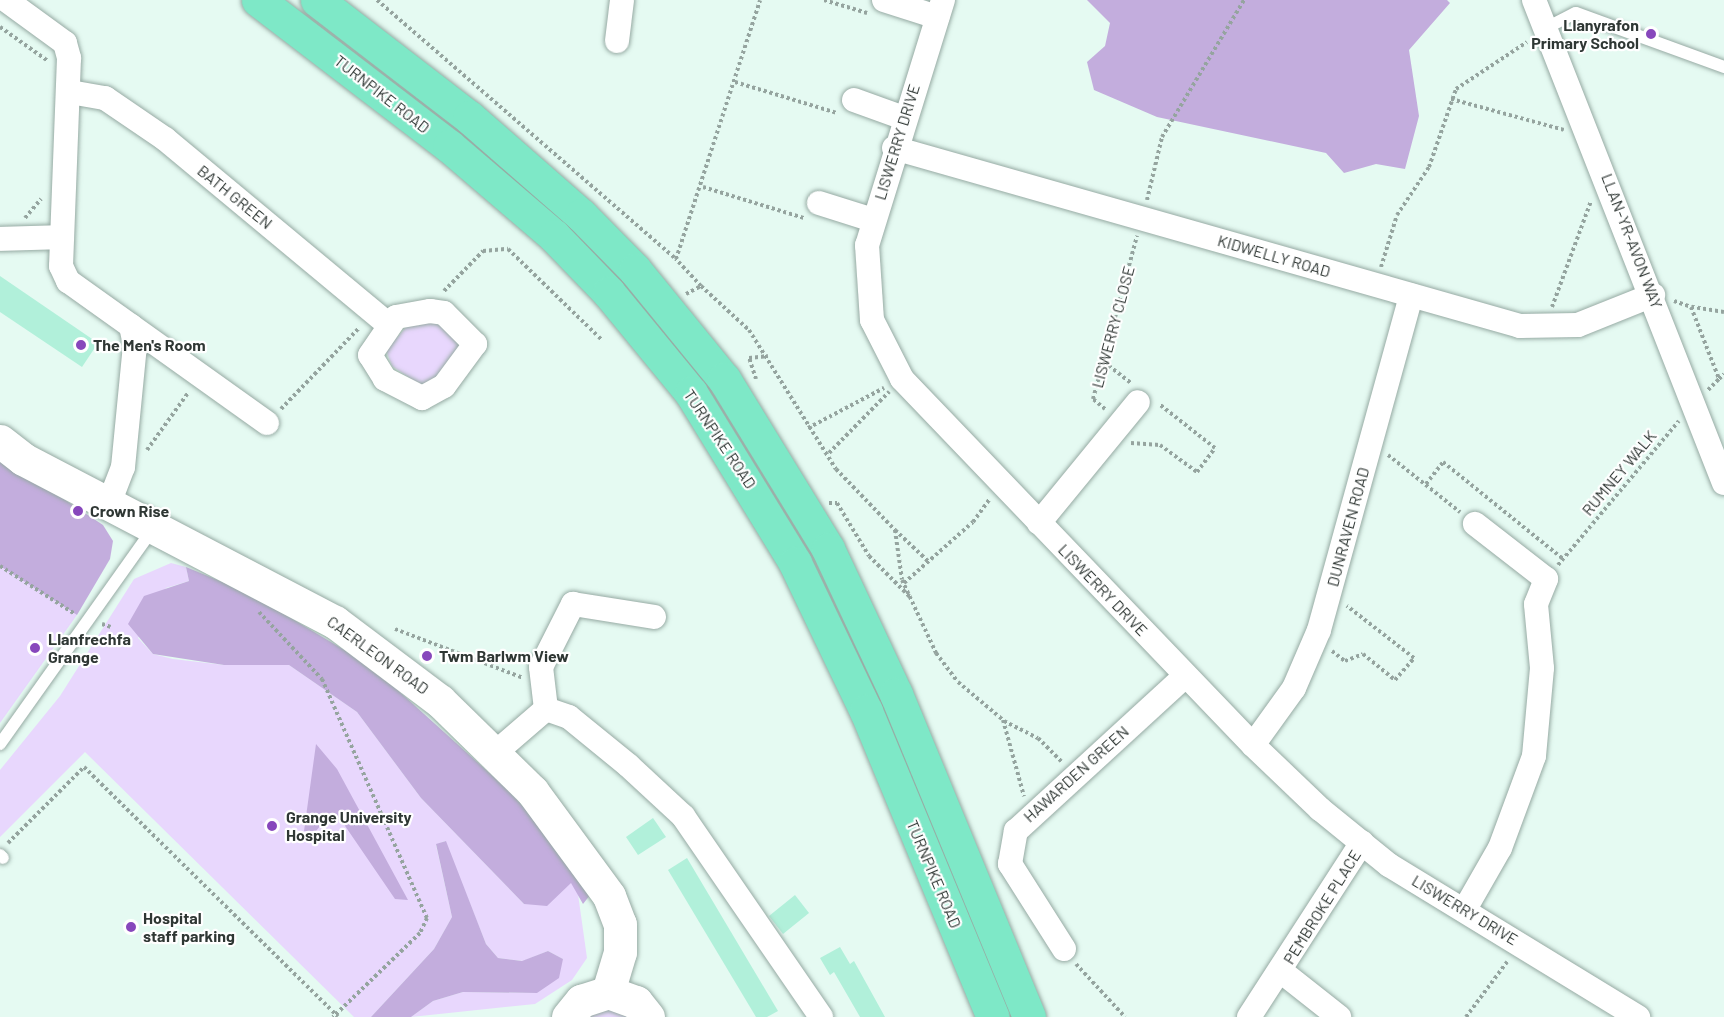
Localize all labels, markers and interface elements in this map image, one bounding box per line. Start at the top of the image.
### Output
place label: Llanyrafon Primary School [1531,15,1639,53]
marker: Llanyrafon Primary School [1644,27,1658,41]
street label: TURNPIKE ROAD [331,51,433,137]
street label: LISWERRY DRIVE [870,82,924,202]
street label: BATH GREEN [194,161,276,233]
street label: LLAN-YR-AVON WAY [1597,171,1667,311]
street label: KIDWELLY ROAD [1215,231,1333,281]
street label: LISWERRY CLOSE [1088,264,1138,390]
place label: The Men's Room [93,335,206,355]
marker: The Men's Room [74,338,88,352]
street label: TURNPIKE ROAD [680,386,760,492]
street label: RUMNEY WALK [1578,427,1660,519]
street label: DUNRAVEN ROAD [1323,465,1373,589]
place label: Crown Rise [90,501,169,521]
marker: Crown Rise [71,504,85,518]
street label: LISWERRY DRIVE [1054,540,1152,640]
street label: CAERLEON ROAD [323,612,433,698]
place label: Llanfrechfa Grange [48,629,131,667]
marker: Llanfrechfa Grange [26,639,44,657]
place label: Twm Barlwm View [439,646,569,666]
marker: Twm Barlwm View [420,649,434,663]
street label: HAWARDEN GREEN [1019,722,1133,826]
place label: Grange University Hospital [286,807,412,845]
marker: Grange University Hospital [263,817,281,835]
street label: TURNPIKE ROAD [903,817,965,931]
street label: PEMBROKE PLACE [1279,846,1365,968]
street label: LISWERRY DRIVE [1408,871,1522,949]
place label: Hospital staff parking [143,908,235,946]
marker: Hospital staff parking [124,920,138,934]

